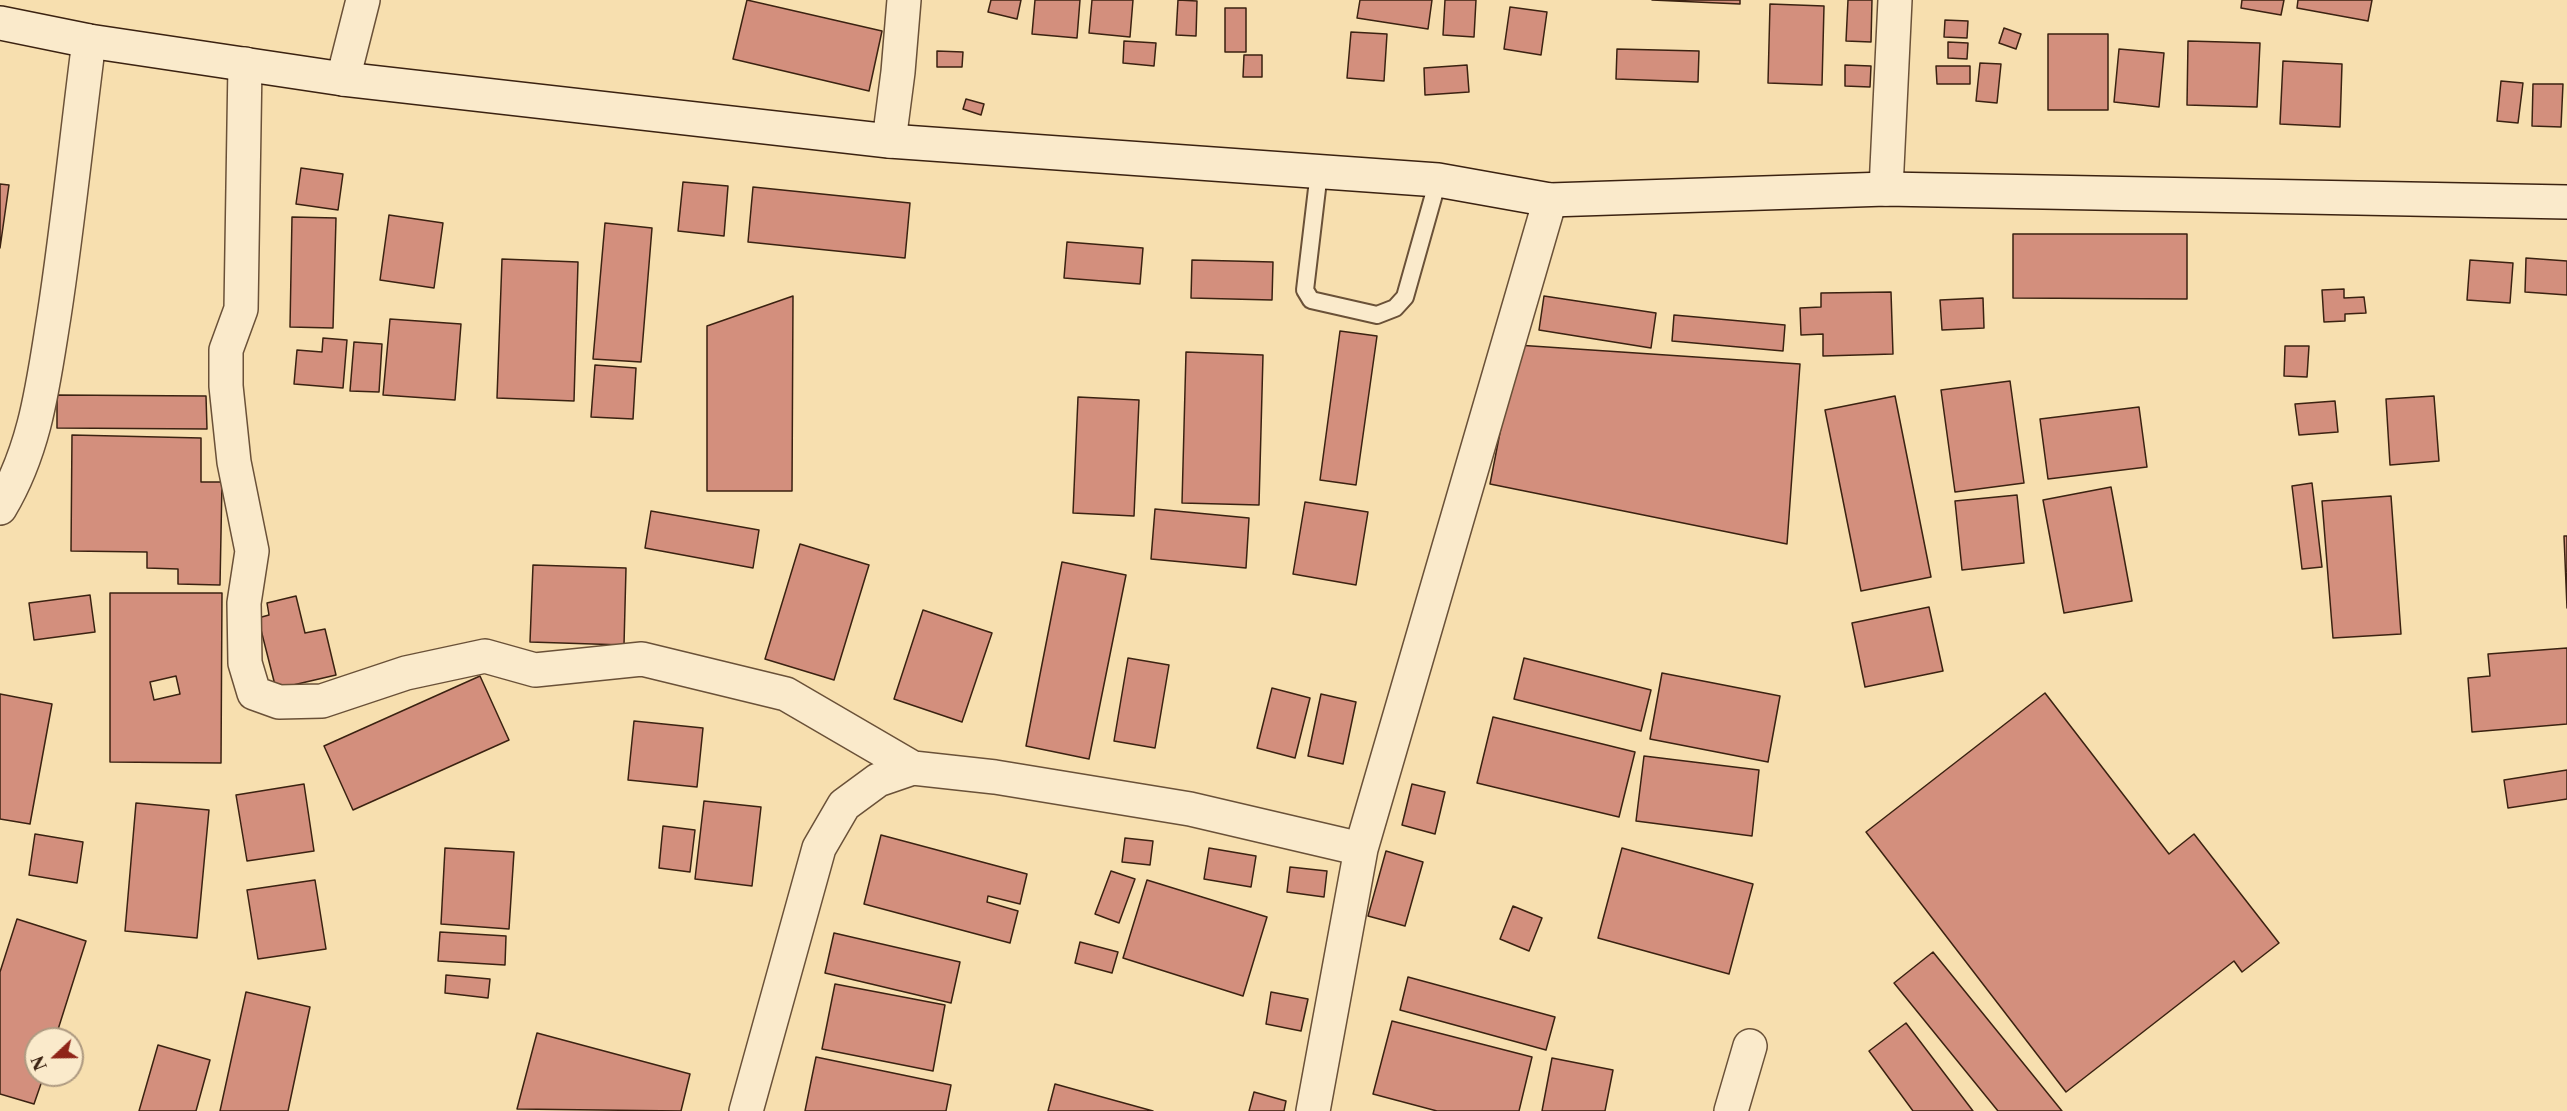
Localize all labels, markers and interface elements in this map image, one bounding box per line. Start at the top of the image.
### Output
north arrow [24,1027,84,1087]
text: N [27,1053,51,1073]

